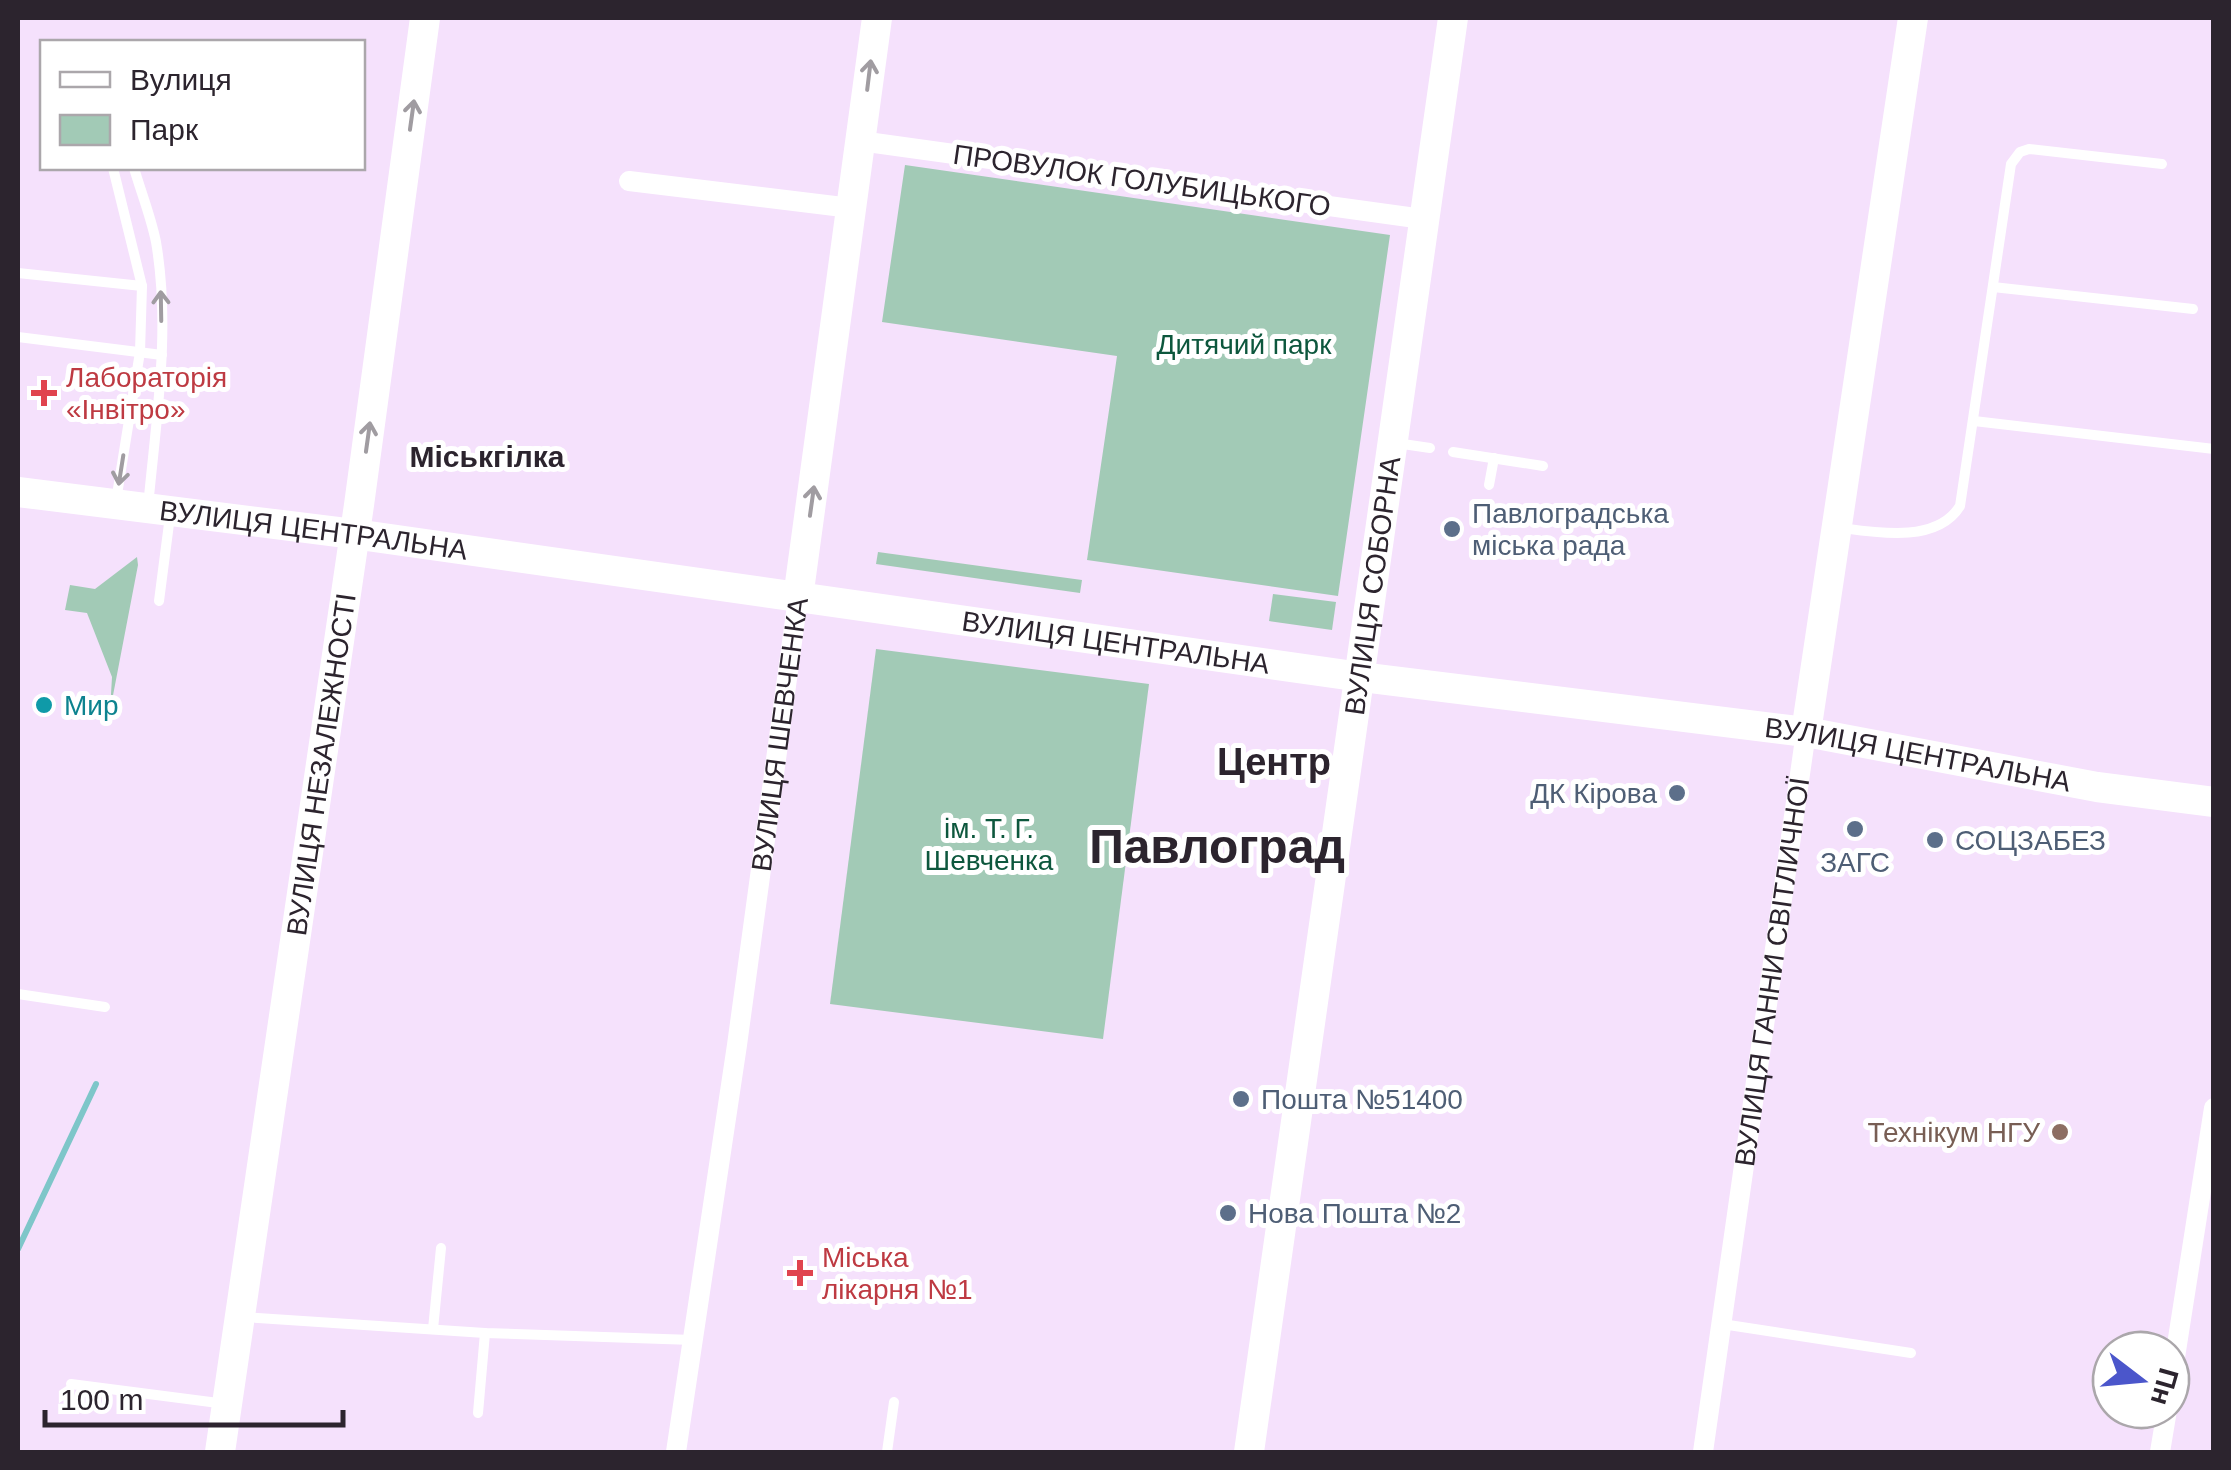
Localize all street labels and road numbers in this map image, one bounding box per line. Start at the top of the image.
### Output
street label: ПРОВУЛОК ГОЛУБИЦЬКОГО [951,139,1333,222]
street label: ВУЛИЦЯ СОБОРНА [1339,454,1406,717]
street label: ВУЛИЦЯ ЦЕНТРАЛЬНА [158,495,470,566]
street label: ВУЛИЦЯ НЕЗАЛЕЖНОСТІ [281,591,362,938]
street label: ВУЛИЦЯ ШЕВЧЕНКА [746,595,814,873]
street label: ВУЛИЦЯ ЦЕНТРАЛЬНА [960,606,1272,680]
street label: ВУЛИЦЯ ЦЕНТРАЛЬНА [1763,712,2073,798]
street label: ВУЛИЦЯ ГАННИ СВІТЛИЧНОЇ [1729,775,1815,1168]

